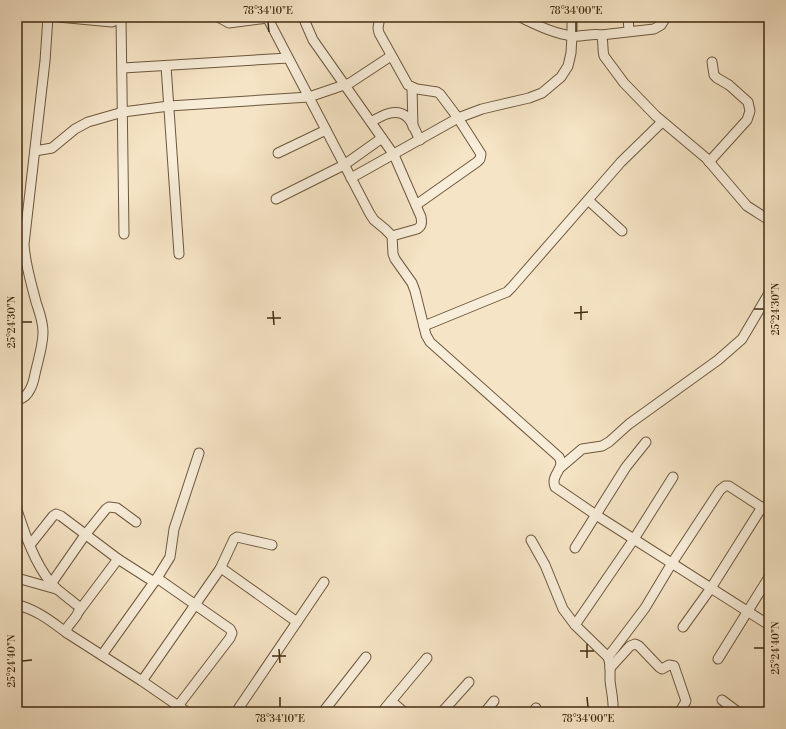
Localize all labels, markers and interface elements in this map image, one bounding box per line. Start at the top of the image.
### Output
text: 78°34'10"E [243,5,293,17]
text: 78°34'00"E [550,5,602,17]
text: 25°24'30"N [770,282,782,335]
text: 25°24'30"N [6,295,18,348]
text: 25°24'40"N [770,621,782,674]
text: 25°24'40"N [6,634,18,687]
text: 78°34'10"E [255,713,305,725]
text: 78°34'00"E [562,713,614,725]

